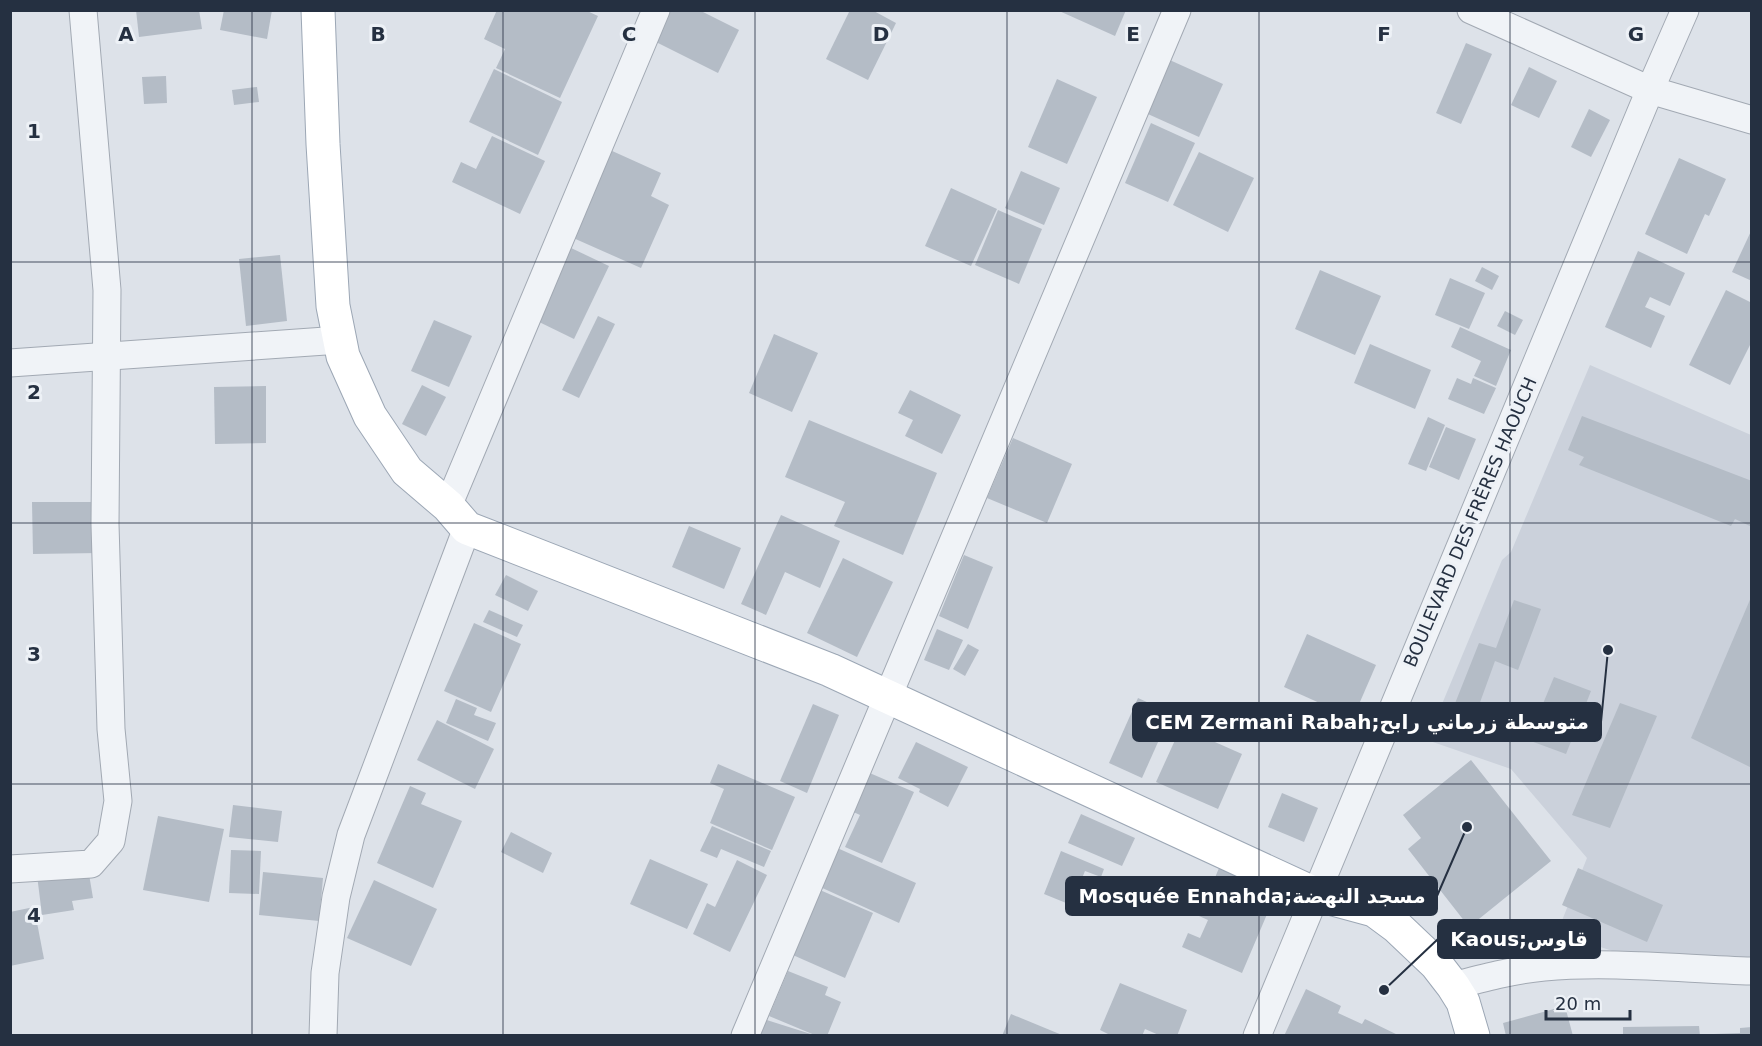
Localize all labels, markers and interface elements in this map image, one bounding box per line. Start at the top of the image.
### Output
text: A [118,22,134,46]
text: B [370,22,386,46]
text: C [622,22,636,46]
text: D [873,22,889,46]
text: E [1126,22,1140,46]
text: F [1377,22,1391,46]
text: G [1628,22,1644,46]
text: 1 [27,119,41,143]
street label: BOULEVARD DES FRÈRES HAOUCH [1399,374,1541,670]
text: 2 [27,380,41,404]
text: 3 [27,642,41,666]
callout: CEM Zermani Rabah;متوسطة زرماني رابح [1133,703,1601,741]
text: CEM Zermani Rabah;متوسطة زرماني رابح [1145,710,1589,735]
callout: Mosquée Ennahda;مسجد النهضة [1066,877,1437,915]
text: Mosquée Ennahda;مسجد النهضة [1078,884,1426,908]
text: 4 [27,903,41,927]
callout: Kaous;قاوس [1438,920,1600,958]
text: Kaous;قاوس [1450,927,1588,951]
scale bar [1546,983,1630,1021]
text: 20 m [1555,993,1601,1014]

